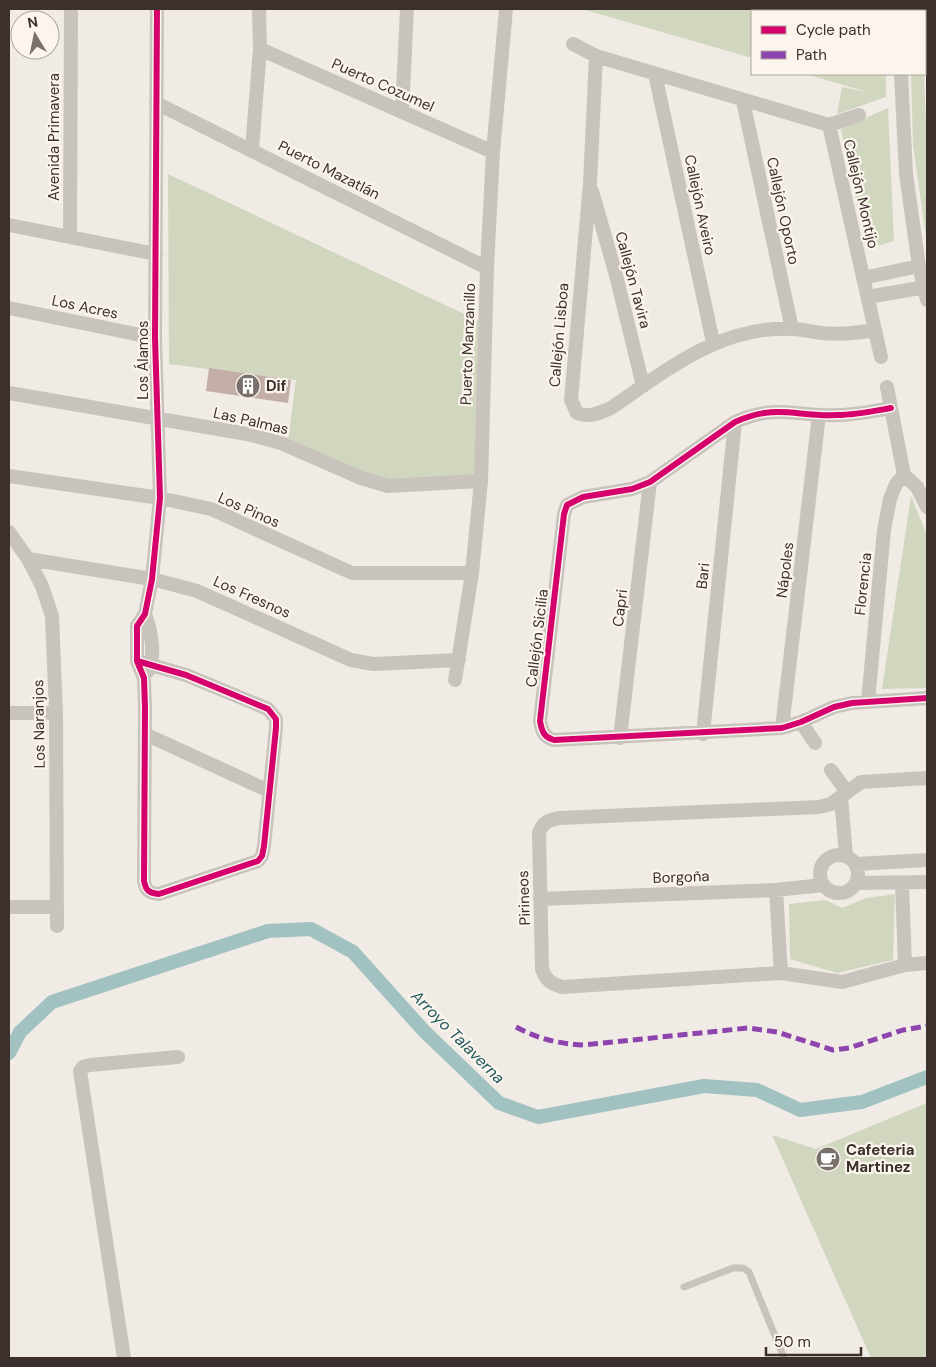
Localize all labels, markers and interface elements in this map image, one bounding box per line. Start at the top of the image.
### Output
north arrow [10,10,60,60]
legend [751,10,926,75]
text: N [26,12,39,32]
text: Cycle path [796,20,871,40]
text: Path [796,45,827,65]
street label: Puerto Cozumel [329,53,437,117]
street label: Avenida Primavera [44,73,64,201]
street label: Puerto Mazatlán [275,136,383,204]
street label: Callejón Montijo [839,137,883,251]
street label: Callejón Aveiro [680,153,720,257]
street label: Callejón Oporto [762,155,804,267]
street label: Callejón Tavira [610,229,656,331]
street label: Callejón Lisboa [544,282,574,388]
street label: Puerto Manzanillo [456,283,480,405]
street label: Los Acres [50,290,120,324]
street label: Los Álamos [133,320,153,400]
building icon: Dif [235,373,261,399]
place label: Dif [266,376,286,396]
street label: Las Palmas [211,403,291,439]
street label: Los Pinos [215,488,283,532]
street label: Nápoles [772,541,798,599]
street label: Florencia [850,552,876,616]
street label: Bari [692,562,714,590]
street label: Los Fresnos [210,571,294,623]
street label: Callejón Sicilia [521,588,553,688]
street label: Capri [608,588,632,628]
street label: Los Naranjos [28,679,50,769]
street label: Borgoña [652,866,710,888]
street label: Pirineos [513,870,535,926]
water label: Arroyo Talaverna [406,985,509,1088]
place label: Cafeteria Martinez [846,1140,914,1177]
cafe icon: Cafeteria Martinez [815,1146,841,1172]
scale bar [766,1324,861,1356]
text: 50 m [774,1332,811,1352]

